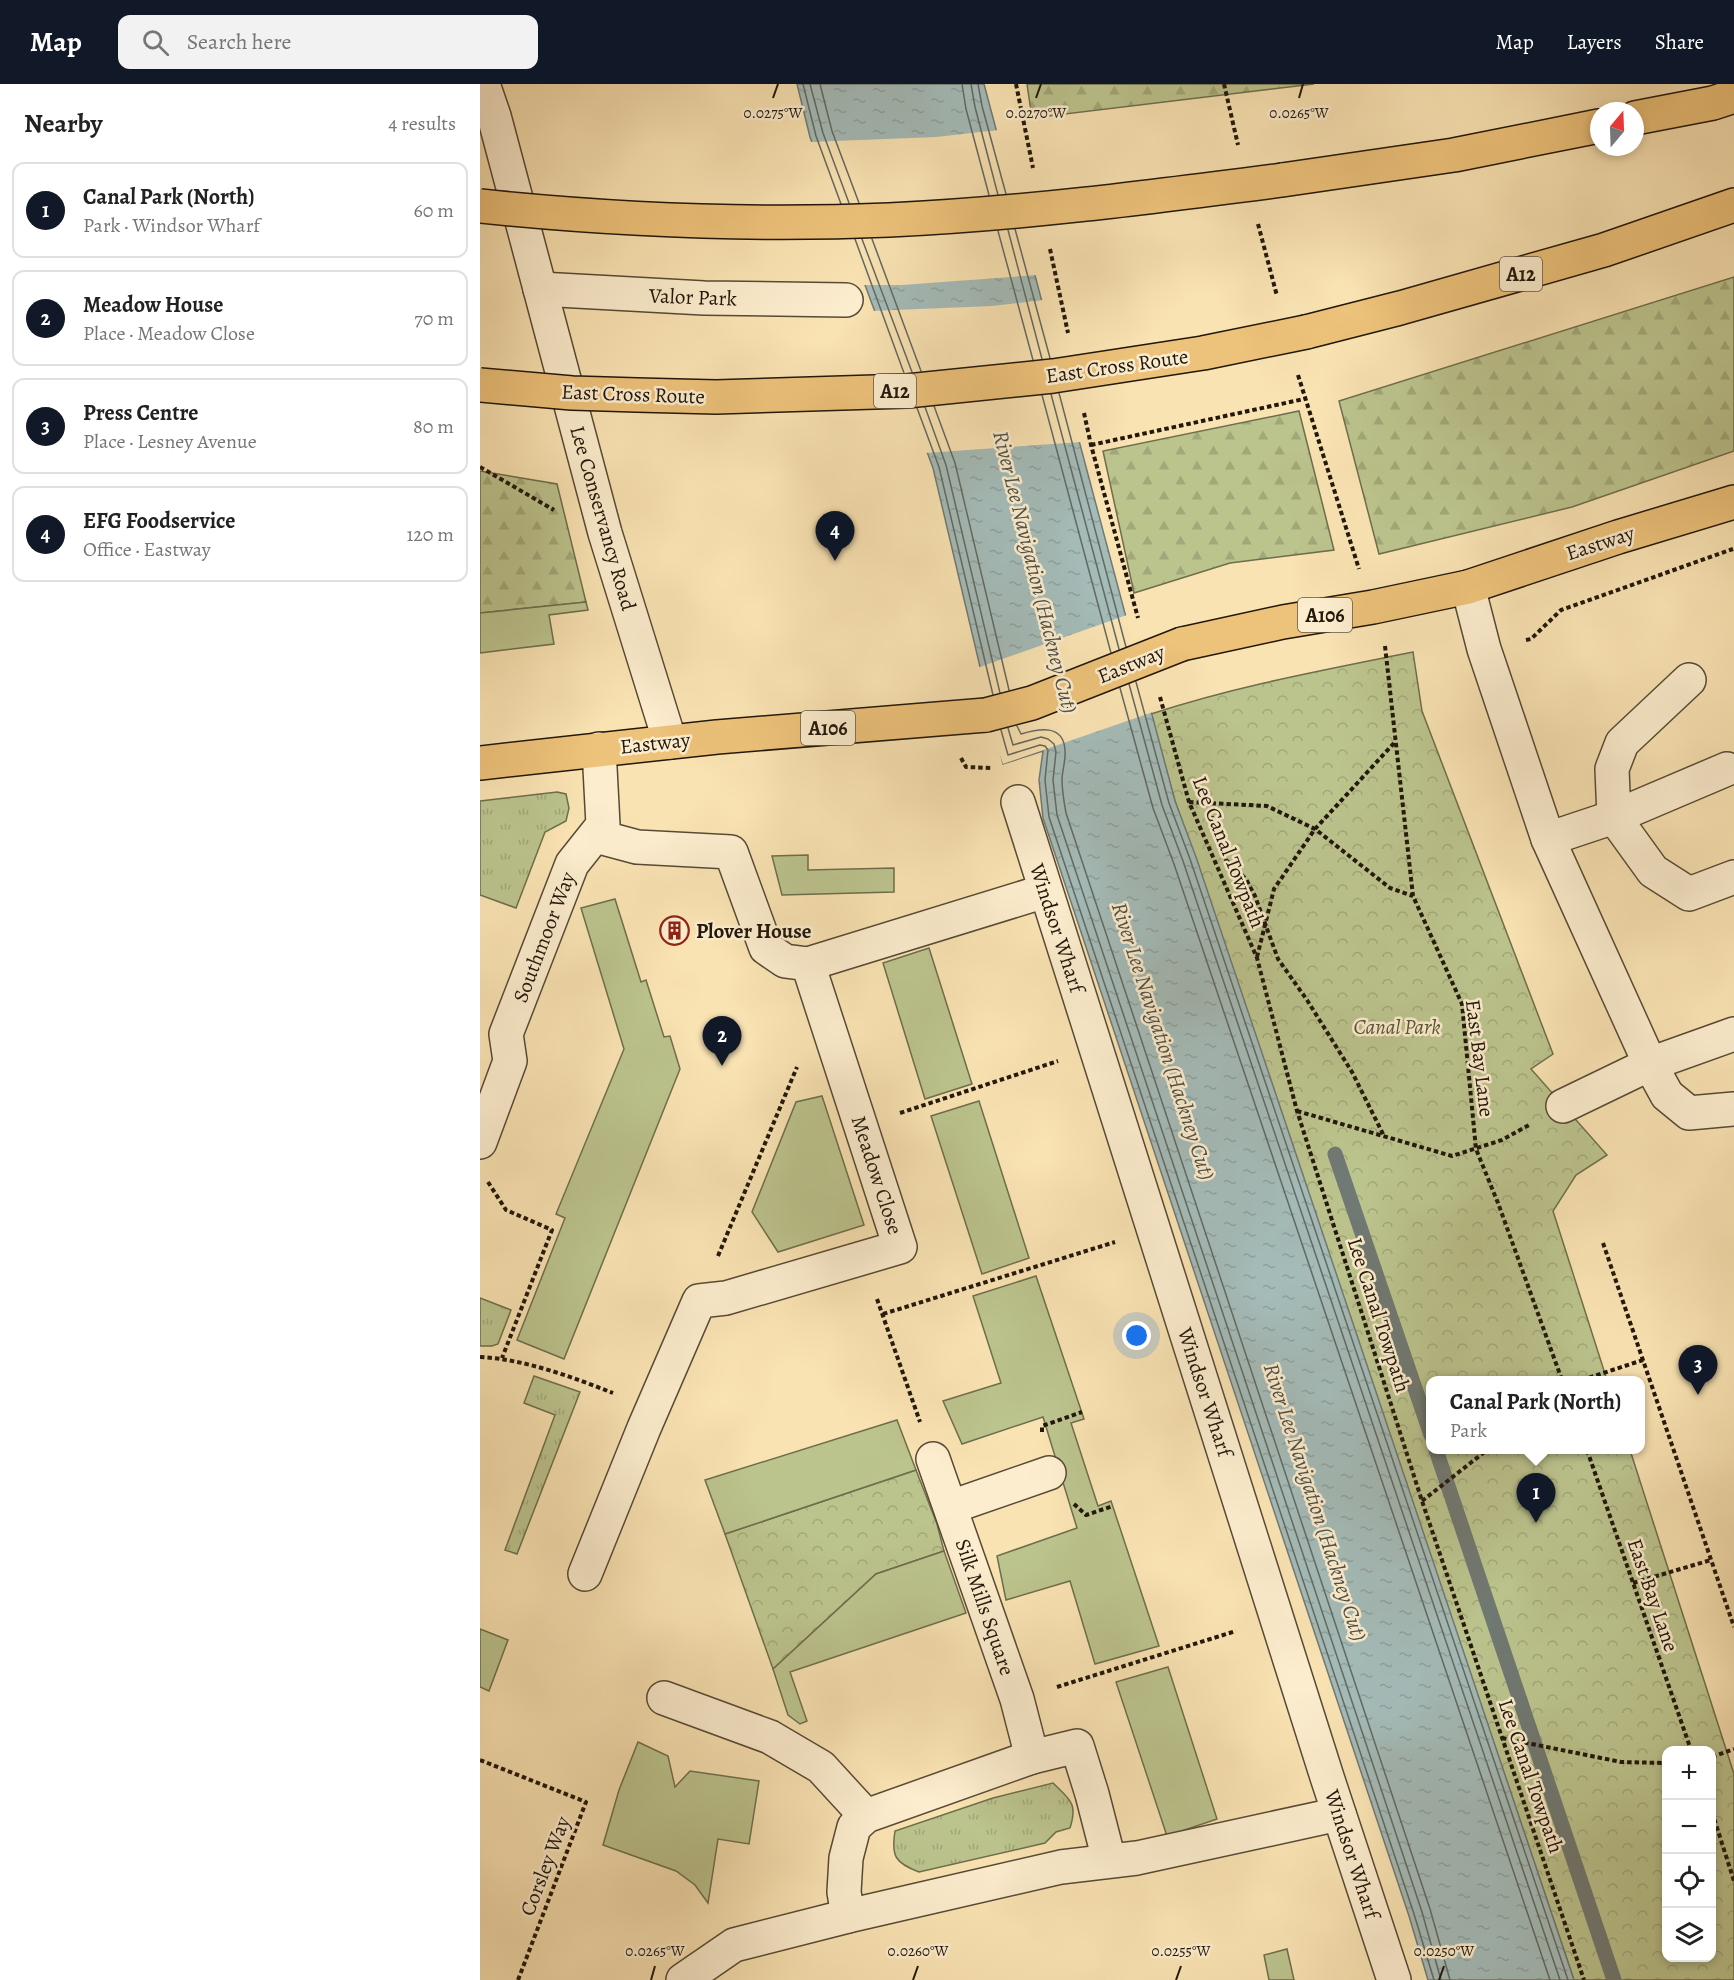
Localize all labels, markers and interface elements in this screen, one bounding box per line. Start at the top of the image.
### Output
search box [118,15,538,69]
text: Map [30,23,82,61]
icon: search [139,26,172,59]
text: Search here [187,27,291,57]
text: Map [1495,28,1534,56]
text: Layers [1567,28,1622,56]
text: Share [1655,28,1704,56]
north arrow [1590,102,1644,156]
text: 0.0275°W [744,103,802,123]
text: 0.0270°W [1006,103,1066,123]
text: 0.0265°W [1269,103,1329,123]
text: Nearby [24,106,103,141]
text: 4 results [388,110,456,137]
text: Canal Park (North) [83,182,255,212]
text: 1 [42,197,49,224]
text: 60 m [414,197,454,224]
text: Park · Windsor Wharf [83,212,260,239]
road number: A12 [1500,257,1542,291]
street label: Valor Park [647,281,738,313]
text: Meadow House [83,290,223,320]
text: 2 [41,305,50,332]
text: 70 m [414,305,454,332]
text: Place · Meadow Close [83,320,255,347]
street label: East Cross Route [1044,342,1190,390]
road number: A12 [874,374,916,408]
street label: East Cross Route [561,378,705,410]
text: Press Centre [83,398,198,428]
text: 3 [41,413,50,440]
text: 80 m [413,413,454,440]
street label: Lee Conservancy Road [563,422,643,614]
text: Place · Lesney Avenue [83,428,257,455]
water label: River Lee Navigation (Hackney Cut) [985,428,1085,717]
text: EFG Foodservice [83,506,235,536]
pin: 4 [816,512,854,561]
street label: Eastway [1562,519,1638,567]
text: 4 [41,521,50,548]
text: 120 m [406,521,454,548]
text: Office · Eastway [83,536,211,563]
road number: A106 [1298,598,1352,632]
street label: Eastway [1093,638,1169,690]
road number: A106 [801,711,855,745]
street label: Eastway [619,725,692,761]
street label: Lee Canal Towpath [1186,772,1272,932]
street label: Windsor Wharf [1023,859,1092,999]
street label: Southmoor Way [506,867,582,1006]
water label: River Lee Navigation (Hackney Cut) [1104,898,1222,1184]
building icon: Plover House [659,915,691,947]
place label: Plover House [696,917,812,945]
street label: East Bay Lane [1459,998,1501,1118]
park label: Canal Park [1353,1013,1441,1041]
pin: 2 [702,1016,742,1066]
street label: Meadow Close [845,1112,909,1238]
street label: Lee Canal Towpath [1341,1234,1417,1396]
your location [1122,1321,1151,1350]
street label: Windsor Wharf [1171,1323,1240,1463]
pin: 3 [1678,1346,1718,1395]
water label: River Lee Navigation (Hackney Cut) [1256,1359,1374,1645]
popup [1426,1376,1645,1454]
text: Canal Park (North) [1450,1387,1621,1417]
text: Park [1450,1417,1487,1444]
pin: 1 [1516,1474,1556,1523]
street label: Silk Mills Square [949,1535,1021,1679]
street label: East Bay Lane [1621,1535,1685,1655]
street label: Lee Canal Towpath [1492,1695,1570,1857]
map controls [1662,1746,1716,1962]
button: + [1662,1746,1716,1800]
street label: Windsor Wharf [1318,1785,1387,1925]
button: − [1662,1800,1716,1854]
street label: Corsley Way [513,1812,577,1920]
button: locate [1662,1854,1716,1908]
button: layers [1662,1908,1716,1962]
text: 0.0265°W [625,1941,685,1961]
text: 0.0260°W [887,1941,949,1961]
text: 0.0255°W [1151,1941,1211,1961]
text: 0.0250°W [1414,1941,1474,1961]

